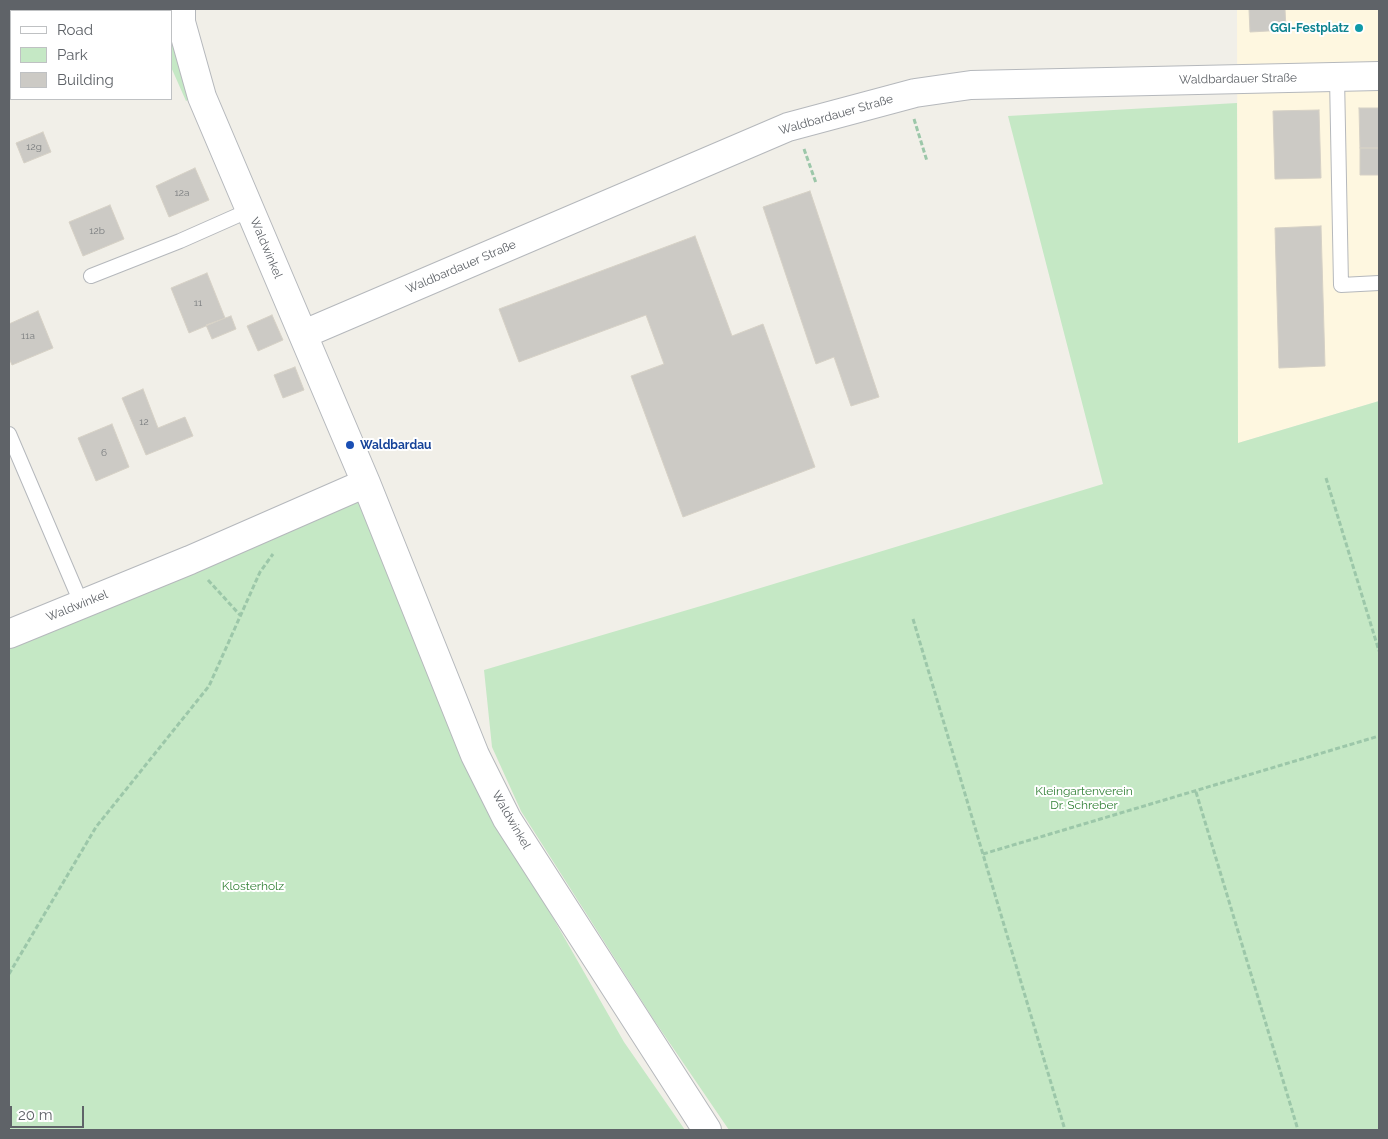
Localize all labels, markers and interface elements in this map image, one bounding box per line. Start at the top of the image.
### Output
legend [10,10,172,100]
text: Road [57,21,93,39]
place label: GGI-Festplatz [1270,21,1349,35]
marker: GGI-Festplatz [1353,22,1365,34]
text: Park [57,46,88,64]
text: Building [57,71,114,89]
street label: Waldbardauer Straße [1179,71,1297,87]
street label: Waldbardauer Straße [777,92,895,138]
house number: 12g [26,141,42,153]
house number: 12a [175,187,189,199]
street label: Waldwinkel [247,215,285,281]
house number: 12b [89,225,105,237]
street label: Waldbardauer Straße [404,237,518,297]
house number: 11 [194,297,202,309]
house number: 11a [21,330,35,342]
house number: 12 [139,416,149,428]
place label: Waldbardau [360,438,431,452]
marker: Waldbardau [344,439,356,451]
house number: 6 [101,447,107,459]
street label: Waldwinkel [44,587,110,625]
park label: Kleingartenverein Dr. Schreber [1035,784,1133,812]
street label: Waldwinkel [489,788,533,852]
park label: Klosterholz [222,879,284,893]
scale bar [12,1096,86,1128]
text: 20 m [18,1106,53,1124]

